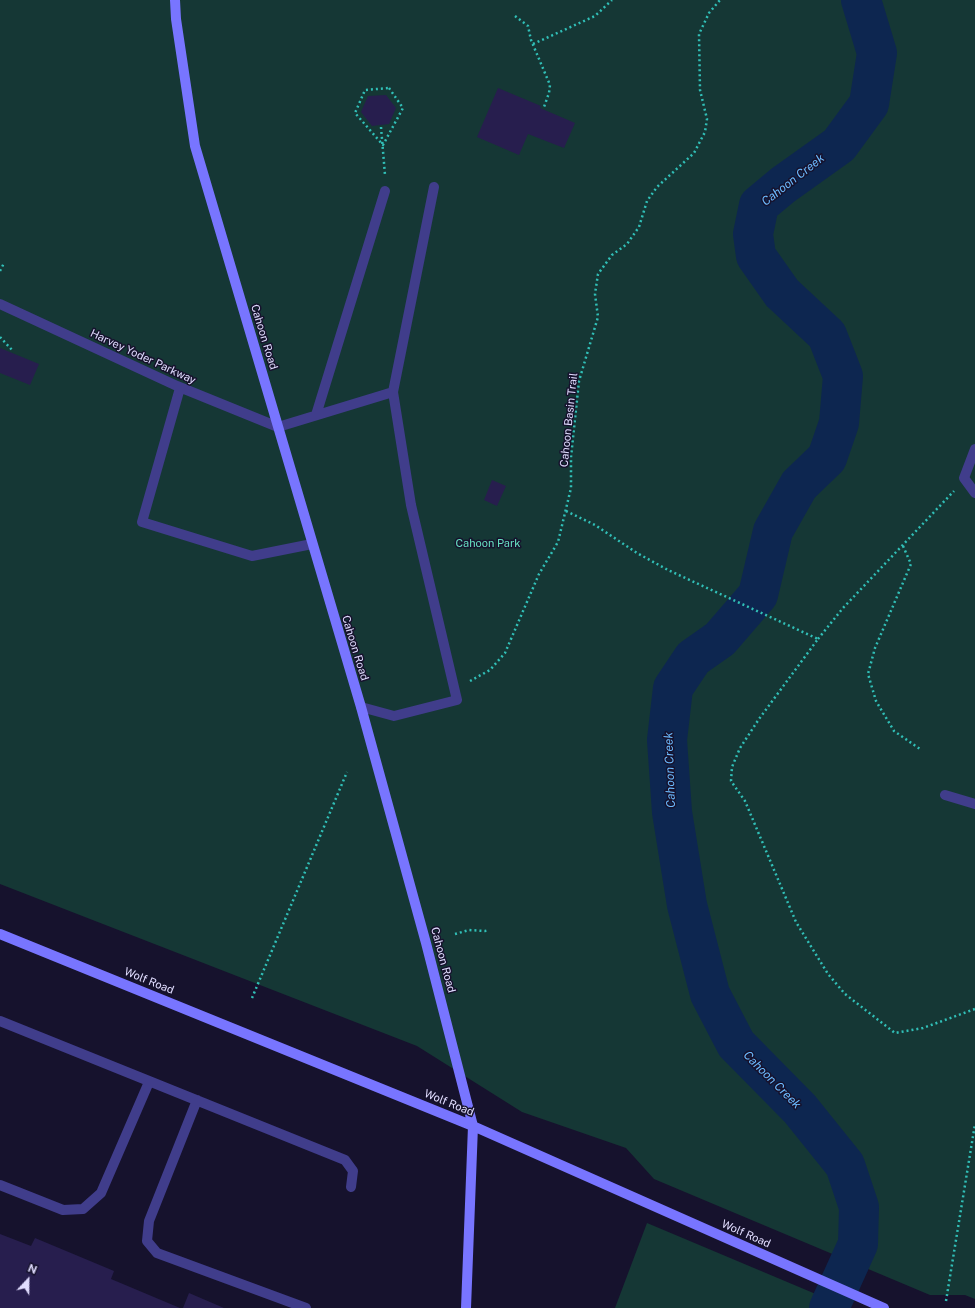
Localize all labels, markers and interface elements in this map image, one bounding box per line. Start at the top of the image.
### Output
water label: Cahoon Creek [759,151,827,209]
street label: Cahoon Road [248,303,280,371]
street label: Harvey Yoder Parkway [88,327,198,387]
street label: Cahoon Basin Trail [557,372,581,468]
park label: Cahoon Park [456,537,520,551]
street label: Cahoon Road [339,614,371,682]
water label: Cahoon Creek [661,732,679,808]
street label: Cahoon Road [428,926,458,994]
street label: Wolf Road [122,965,176,997]
water label: Cahoon Creek [740,1048,804,1112]
street label: Wolf Road [422,1087,476,1119]
street label: Wolf Road [719,1217,773,1251]
north arrow [8,1260,48,1300]
text: N [26,1262,39,1276]

